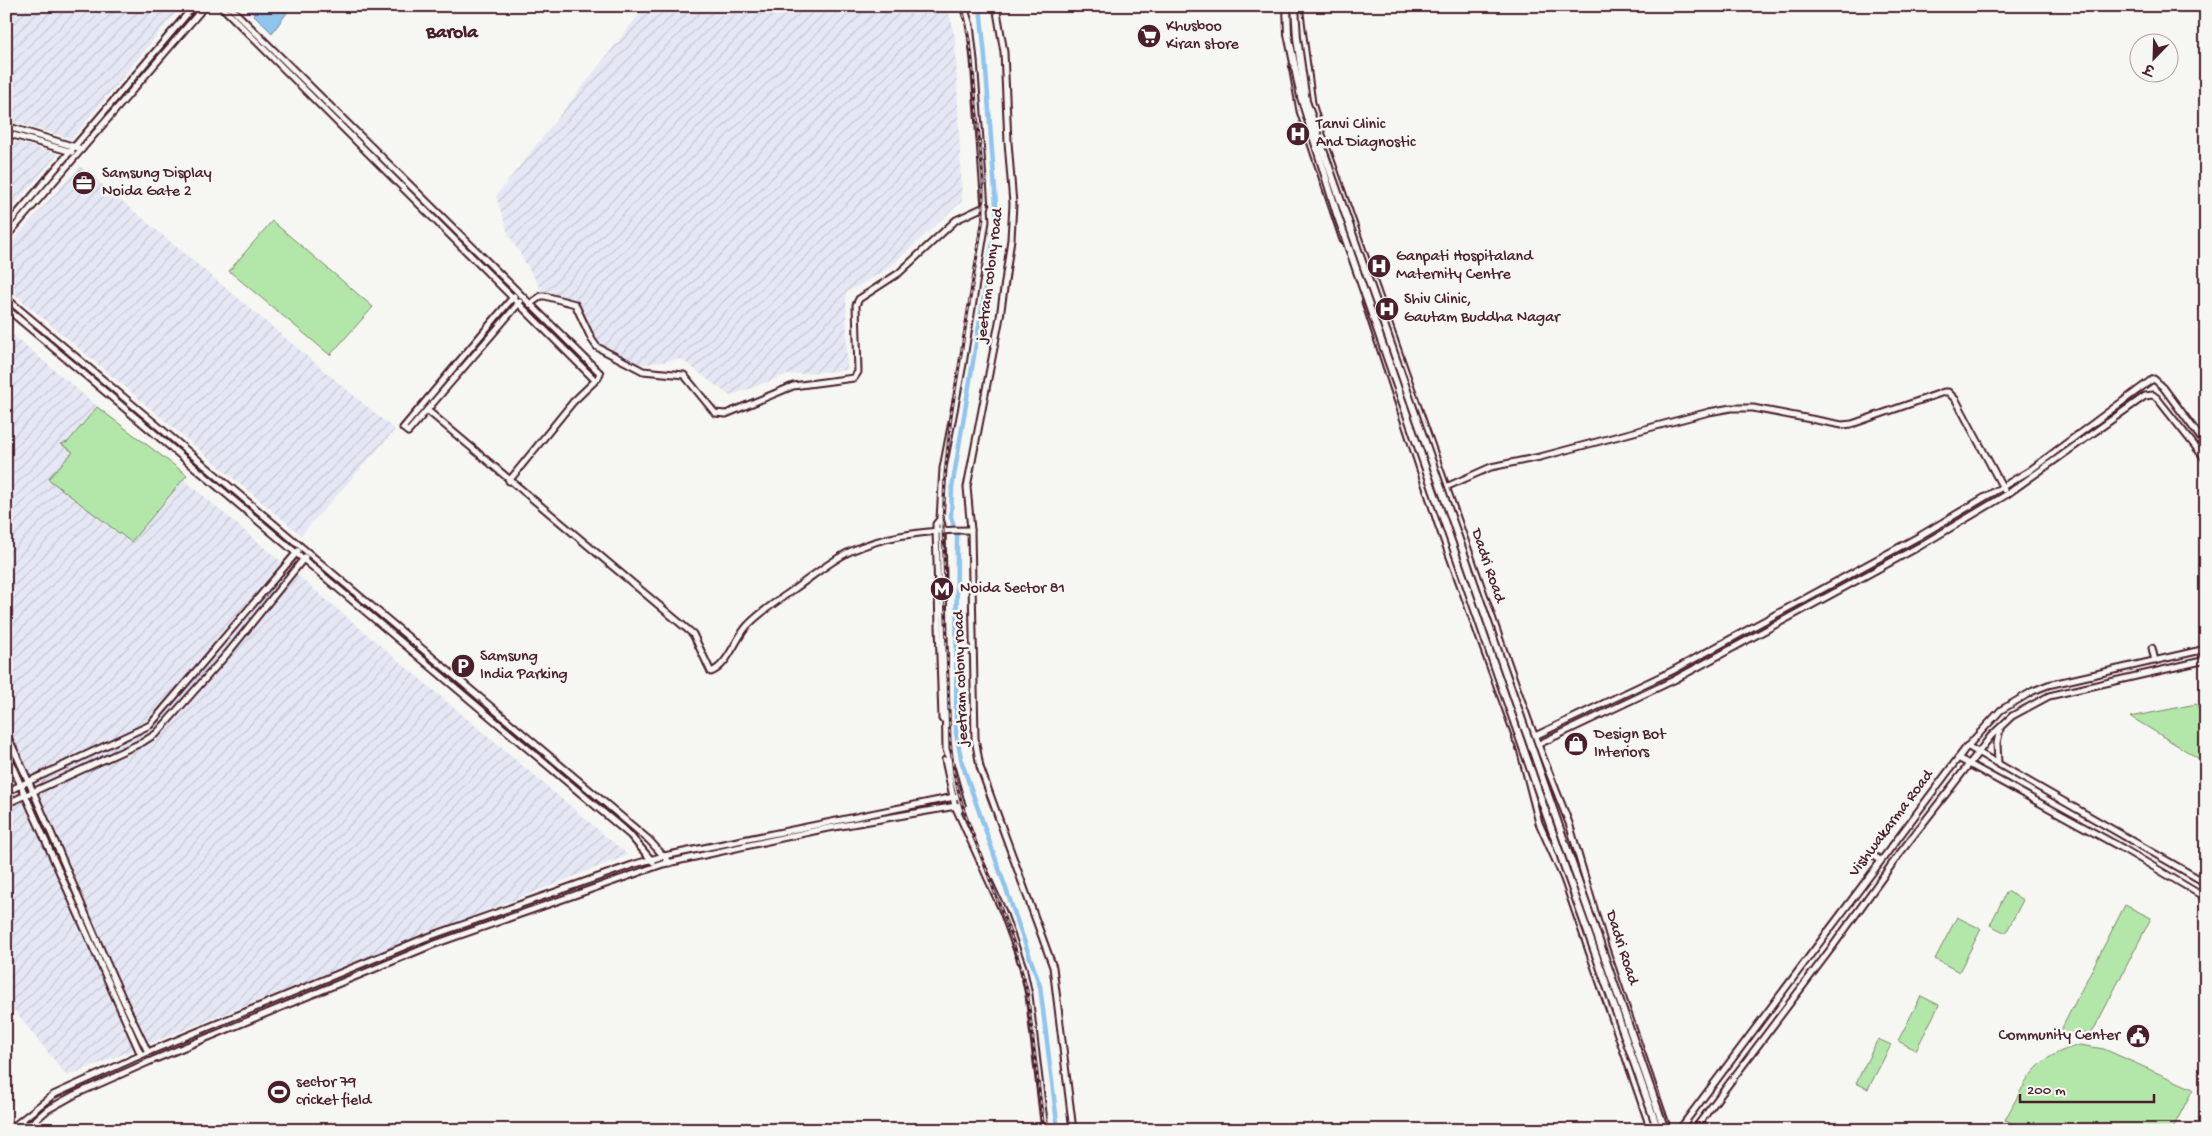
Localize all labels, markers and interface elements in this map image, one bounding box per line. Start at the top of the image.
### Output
place label: Khusboo Kiran store [1166,18,1240,55]
district label: Barola [425,22,479,45]
supermarket icon: Khusboo Kiran store [1136,23,1162,49]
north arrow [2130,32,2180,82]
text: उ [2141,57,2159,78]
place label: Tanvi Clinic And Diagnostic [1315,116,1416,153]
hospital icon: Tanvi Clinic And Diagnostic [1285,121,1311,147]
place label: Samsung Display Noida Gate 2 [102,165,212,202]
office icon: Samsung Display Noida Gate 2 [71,170,97,196]
street label: jeetram colony road [973,206,1009,346]
place label: Ganpati Hospitaland Maternity Centre [1396,248,1534,285]
hospital icon: Ganpati Hospitaland Maternity Centre [1366,253,1392,279]
place label: Shiv Clinic, Gautam Buddha Nagar [1404,291,1561,328]
hospital icon: Shiv Clinic, Gautam Buddha Nagar [1374,296,1400,322]
street label: Dadri Road [1465,526,1509,607]
metro station icon: Noida Sector 81 [929,576,955,602]
place label: Noida Sector 81 [960,580,1065,599]
street label: jeetram colony road [950,609,974,749]
place label: Samsung India Parking [480,648,568,685]
parking icon: Samsung India Parking [450,653,476,679]
place label: Design Bot Interiors [1593,726,1667,763]
shop icon: Design Bot Interiors [1563,731,1589,757]
street label: Vishwakarma Road [1845,766,1939,882]
street label: Dadri Road [1600,908,1642,989]
public building icon: Community Center [2125,1023,2151,1049]
place label: Community Center [1999,1027,2121,1046]
scale bar [2020,1071,2153,1103]
place label: sector 79 cricket field [296,1074,373,1111]
sports icon: sector 79 cricket field [266,1079,292,1105]
text: 200 m [2027,1082,2066,1100]

